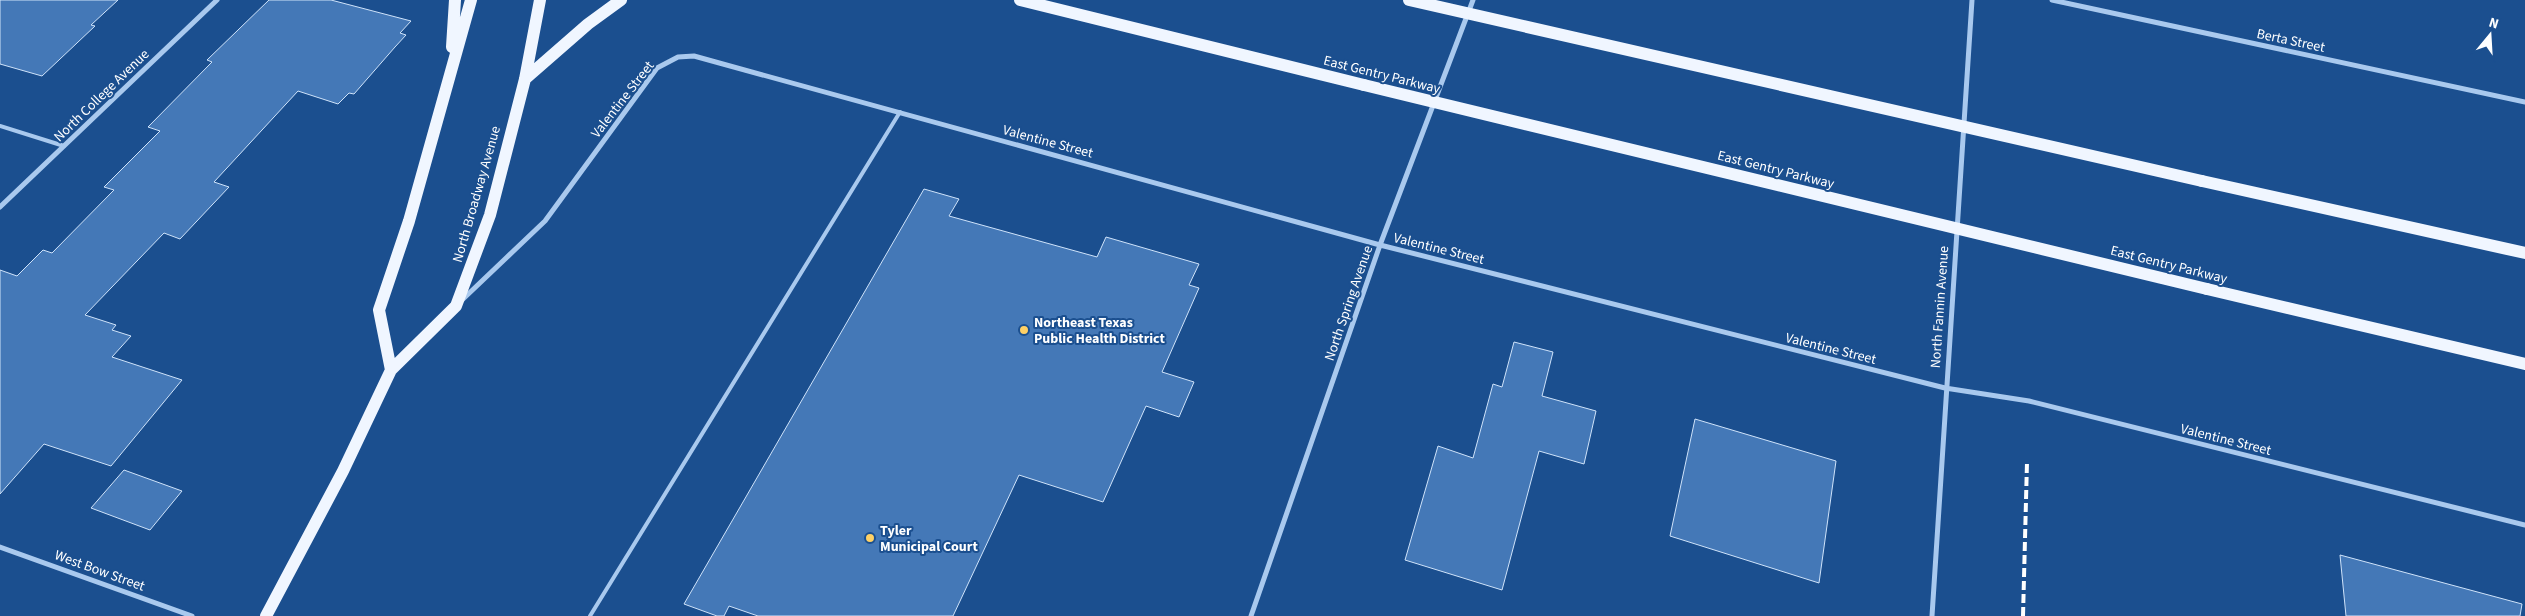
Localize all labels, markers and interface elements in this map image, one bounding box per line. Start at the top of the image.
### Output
north arrow [2465,10,2515,60]
text: N [2486,13,2501,35]
street label: Berta Street [2255,24,2327,58]
street label: North College Avenue [49,45,154,147]
street label: East Gentry Parkway [1321,51,1443,99]
street label: Valentine Street [586,57,659,142]
street label: Valentine Street [1000,120,1095,164]
street label: North Broadway Avenue [448,124,506,265]
street label: East Gentry Parkway [1715,146,1837,194]
street label: Valentine Street [1391,228,1486,270]
street label: East Gentry Parkway [2108,241,2230,289]
street label: North Spring Avenue [1320,243,1378,364]
street label: North Fannin Avenue [1926,245,1954,369]
place label: Northeast Texas Public Health District [1034,313,1165,349]
marker: Northeast Texas Public Health District [1018,324,1030,336]
street label: Valentine Street [1783,328,1878,370]
street label: Valentine Street [2178,419,2273,461]
place label: Tyler Municipal Court [880,521,978,557]
marker: Tyler Municipal Court [864,532,876,544]
street label: West Bow Street [52,545,148,597]

